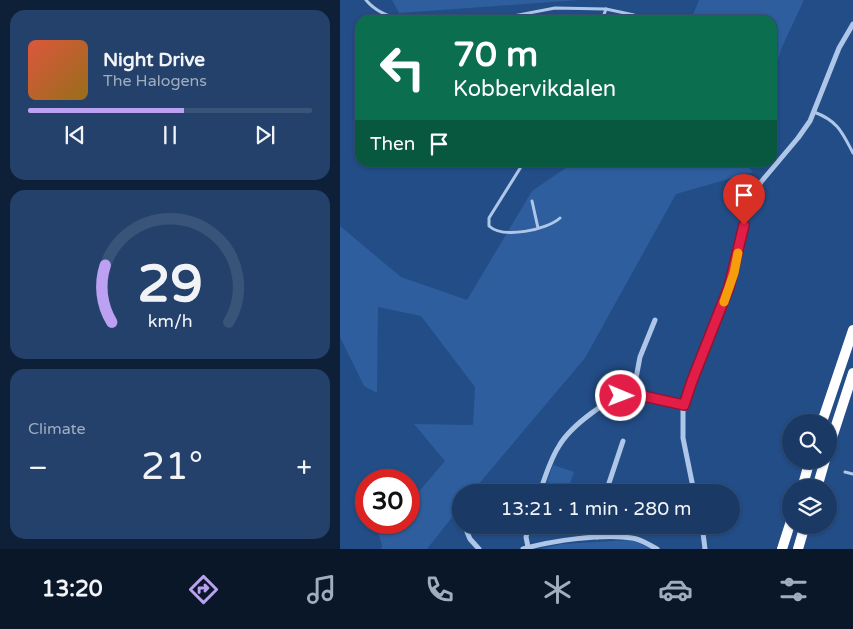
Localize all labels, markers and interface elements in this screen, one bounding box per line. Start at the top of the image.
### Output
text: 70 m [453,34,538,76]
icon: left [370,35,435,100]
text: Night Drive [103,49,205,71]
text: The Halogens [103,71,207,91]
text: Kobbervikdalen [453,76,616,102]
icon: previous [61,121,89,149]
icon: pause [156,121,184,149]
icon: next [251,121,279,149]
icon: arrive [425,130,453,158]
text: Then [370,133,415,155]
pin [723,174,765,225]
icon: arrive [730,181,758,209]
text: 29 [137,253,203,316]
text: km/h [148,311,192,332]
position arrow [594,369,646,421]
map controls [782,414,837,534]
button: search [782,414,837,469]
text: Climate [28,419,86,439]
text: 21° [141,444,203,490]
text: − [28,451,48,485]
text: + [296,451,312,485]
speed limit sign: 30 [355,469,420,534]
button: layers [782,479,837,534]
text: 13:21 · 1 min · 280 m [500,498,692,520]
icon: directions [186,572,221,607]
icon: music [304,572,339,607]
icon: phone [422,572,457,607]
icon: climate [540,572,575,607]
icon: car [658,572,693,607]
icon: filters [776,572,811,607]
text: 13:20 [42,576,103,602]

